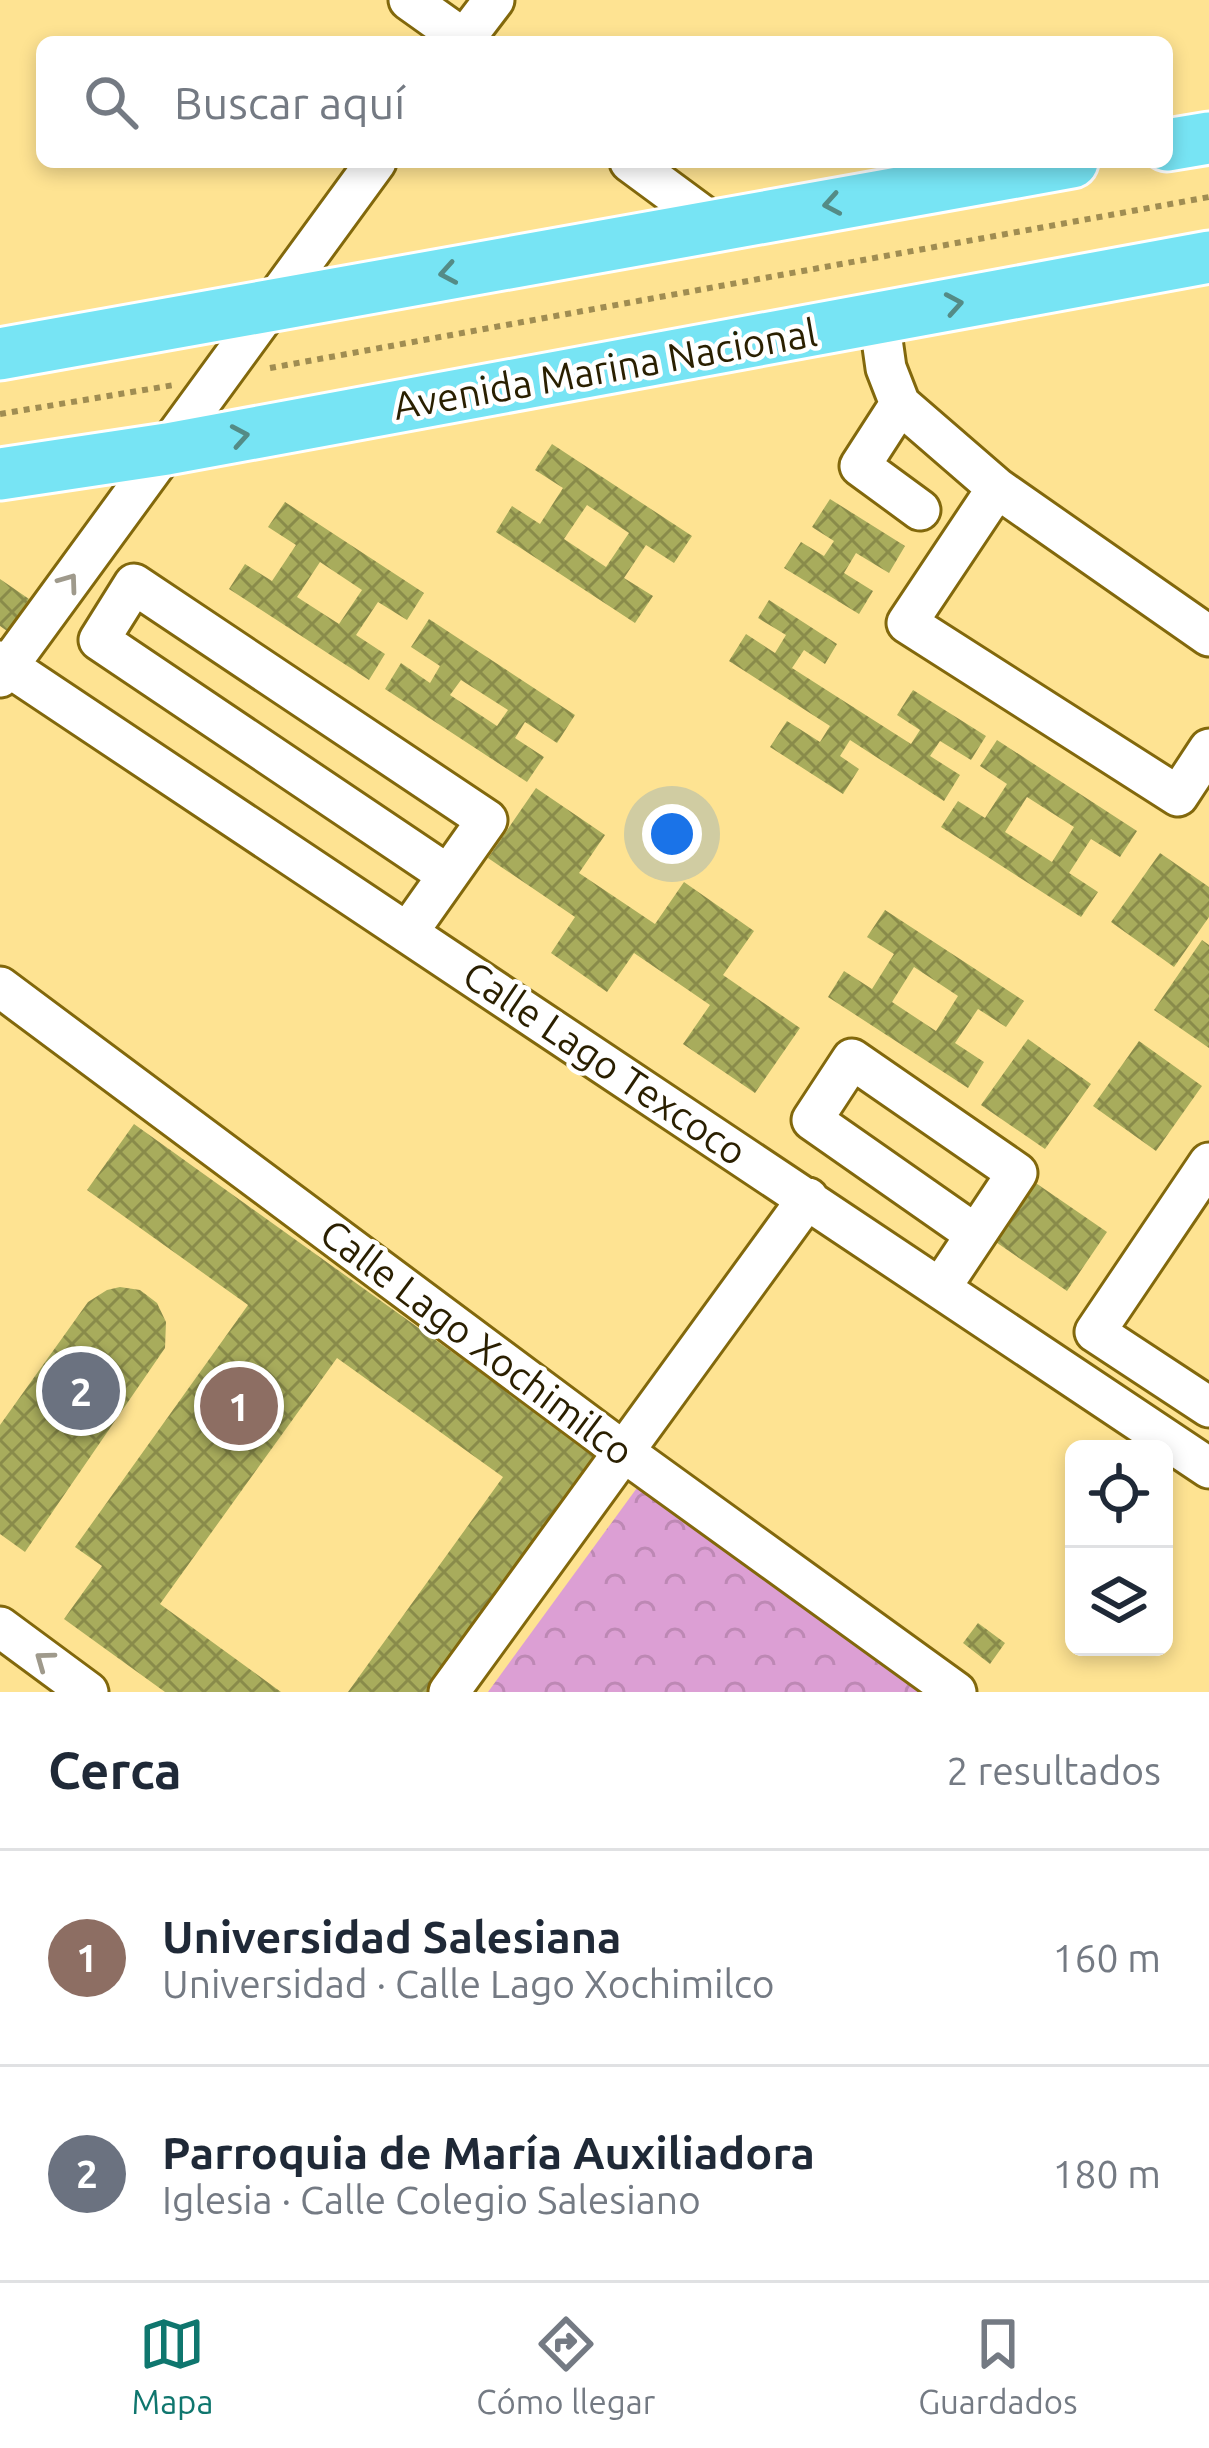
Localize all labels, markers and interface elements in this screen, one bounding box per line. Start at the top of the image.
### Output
search box [36,36,1173,168]
icon: search [78,69,144,135]
text: Buscar aquí [174,77,405,128]
one-way arrow [823,190,843,215]
one-way arrow [439,259,459,284]
one-way arrow [944,293,964,318]
street label: Avenida Marina Nacional [390,310,820,427]
one-way arrow [230,424,250,449]
one-way arrow [55,573,77,595]
your location [642,804,702,864]
street label: Calle Lago Texcoco [456,952,755,1173]
street label: Calle Lago Xochimilco [313,1210,642,1473]
pin: 2 [42,1346,120,1436]
pin: 1 [200,1361,278,1451]
map controls [1065,1440,1173,1656]
button: locate [1065,1440,1173,1548]
button: layers [1065,1548,1173,1656]
one-way arrow [36,1652,57,1674]
text: Cerca [48,1741,182,1799]
text: 2 resultados [947,1749,1161,1792]
text: Universidad Salesiana [162,1911,622,1962]
text: 1 [76,1936,98,1979]
text: 160 m [1052,1936,1161,1979]
text: Universidad · Calle Lago Xochimilco [162,1962,775,2005]
text: Parroquia de María Auxiliadora [162,2127,815,2178]
text: 2 [76,2152,98,2195]
text: 180 m [1052,2152,1161,2195]
text: Iglesia · Calle Colegio Salesiano [162,2178,701,2221]
tab: Mapa [131,2311,213,2420]
tab: Cómo llegar [476,2311,655,2420]
tab: Guardados [918,2311,1077,2420]

